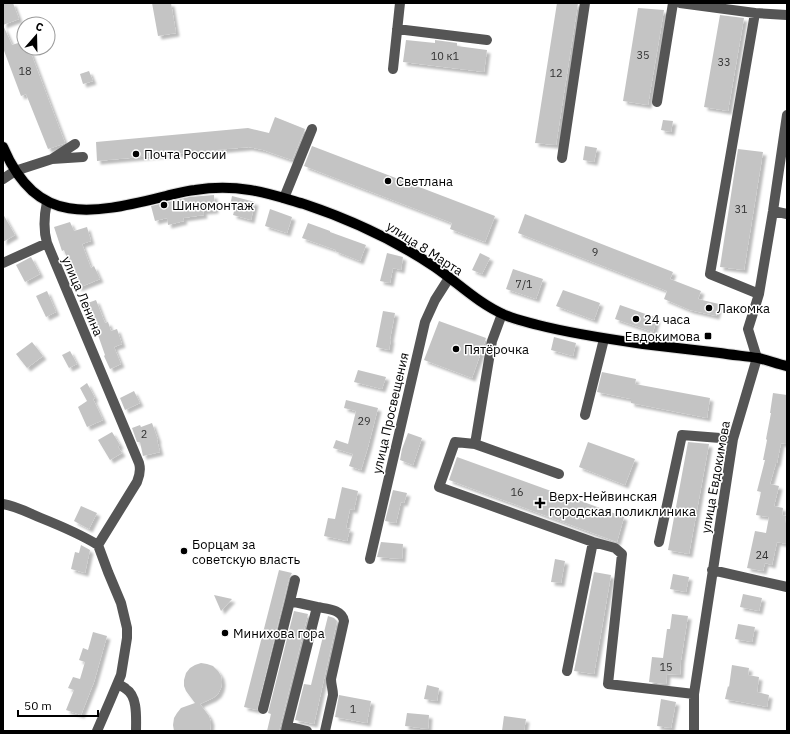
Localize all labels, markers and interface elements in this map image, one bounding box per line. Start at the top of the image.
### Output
north arrow [16,16,56,56]
text: С [34,19,45,34]
house number: 35 [636,48,650,62]
house number: 10 к1 [431,49,460,63]
house number: 33 [717,55,731,69]
house number: 18 [18,64,32,78]
house number: 12 [549,66,563,80]
place label: Почта России [144,146,226,163]
marker: Почта России [131,149,141,159]
place label: Светлана [396,173,453,190]
marker: Светлана [383,176,393,186]
place label: Шиномонтаж [172,197,254,214]
marker: Шиномонтаж [159,200,169,210]
house number: 31 [734,202,748,216]
street label: улица 8 Марта [383,217,466,279]
house number: 9 [592,245,598,259]
street label: улица Ленина [58,254,107,339]
house number: 7/1 [515,277,533,291]
place label: Лакомка [717,300,770,317]
marker: Лакомка [704,303,714,313]
place label: 24 часа [644,311,690,328]
marker: 24 часа [631,314,641,324]
place label: Евдокимова [625,328,700,345]
marker: Евдокимова [703,331,713,341]
place label: Пятёрочка [464,341,529,358]
marker: Пятёрочка [451,344,461,354]
street label: улица Просвещения [368,351,413,475]
house number: 29 [357,414,371,428]
street label: улица Евдокимова [697,419,734,535]
house number: 2 [141,427,147,441]
house number: 16 [510,485,524,499]
place label: Верх-Нейвинская городская поликлиника [549,488,696,520]
marker: Верх-Нейвинская городская поликлиника [534,497,546,509]
place label: Борцам за советскую власть [192,536,301,568]
marker: Борцам за советскую власть [179,546,189,556]
house number: 24 [755,548,769,562]
place label: Минихова гора [233,625,325,642]
marker: Минихова гора [220,628,230,638]
house number: 15 [659,660,673,674]
scale bar [18,692,98,718]
text: 50 m [24,698,52,713]
house number: 1 [350,702,357,716]

